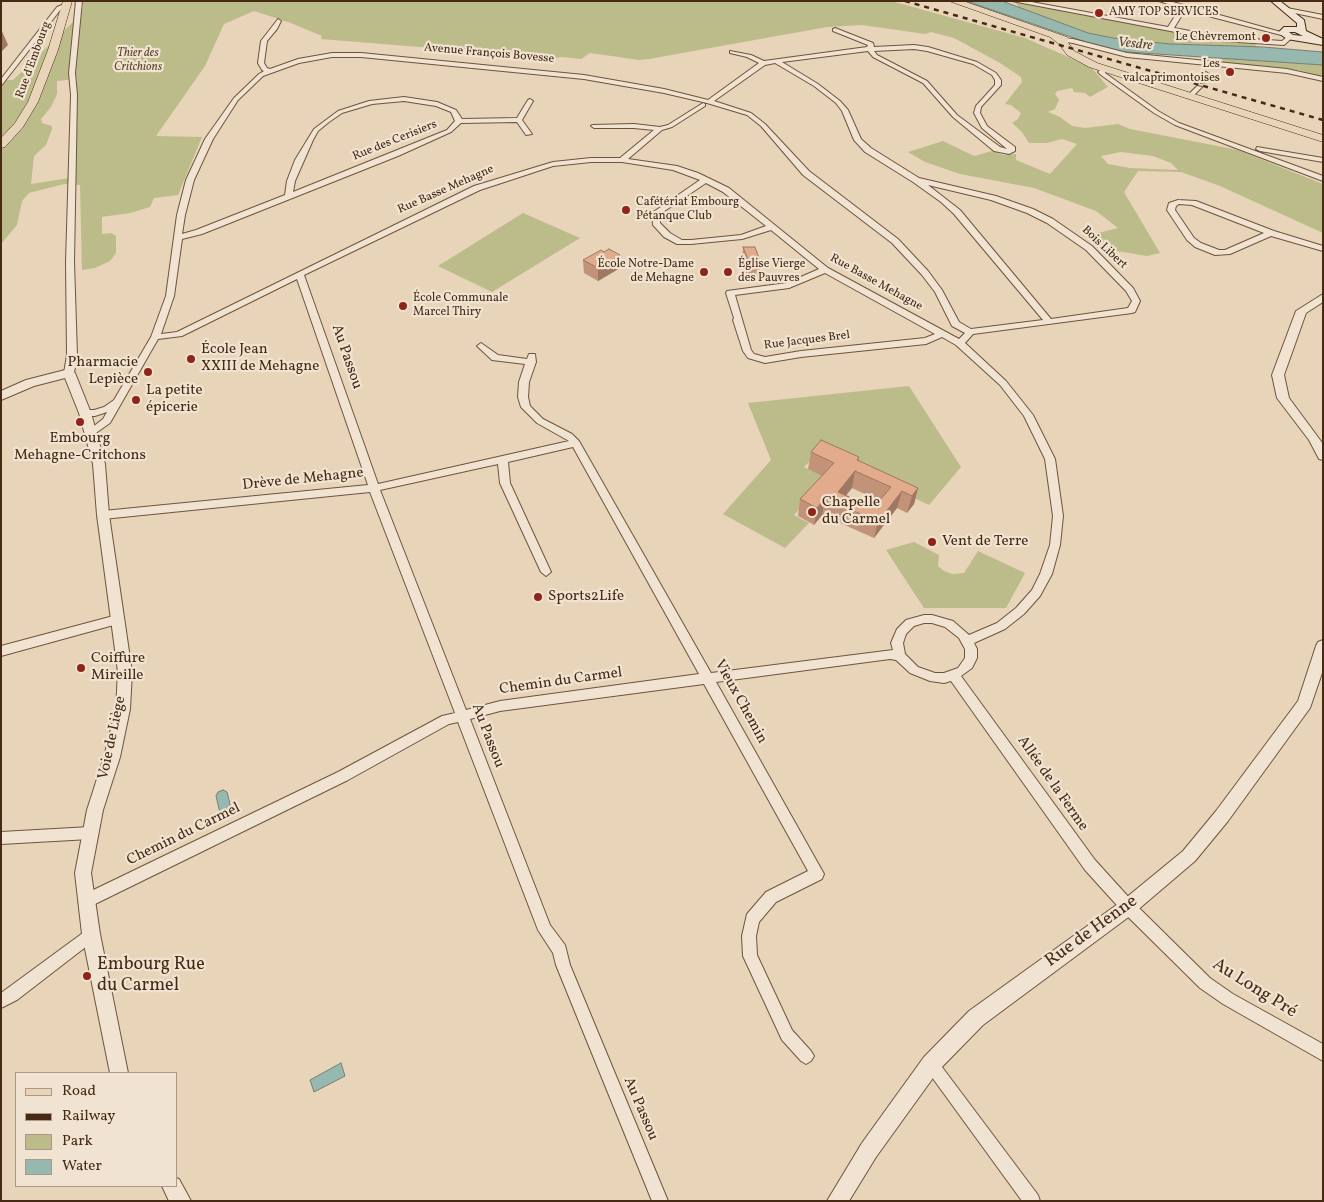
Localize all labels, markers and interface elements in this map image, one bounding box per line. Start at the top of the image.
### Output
place label: AMY TOP SERVICES [1109,6,1219,20]
marker: AMY TOP SERVICES [1093,7,1105,19]
street label: Rue d'Embourg [13,20,55,100]
place label: Le Chèvremont [1175,31,1256,45]
marker: Le Chèvremont [1260,32,1272,44]
water label: Vesdre [1117,35,1153,55]
street label: Avenue François Bovesse [423,41,555,67]
park label: Thier des Critchions [114,47,162,75]
place label: Les valcaprimontoises [1123,58,1220,86]
marker: Les valcaprimontoises [1224,66,1236,78]
street label: Rue des Cerisiers [351,118,439,164]
street label: Rue Basse Mehagne [396,162,496,218]
place label: Cafétériat Embourg Pétanque Club [636,196,739,224]
marker: Cafétériat Embourg Pétanque Club [620,204,632,216]
street label: Bois Libert [1078,223,1130,273]
street label: Rue Basse Mehagne [827,252,925,314]
place label: École Notre-Dame de Mehagne [598,258,694,286]
place label: Église Vierge des Pauvres [738,258,806,286]
marker: École Notre-Dame de Mehagne [698,266,710,278]
marker: Église Vierge des Pauvres [722,266,734,278]
place label: École Communale Marcel Thiry [413,292,508,320]
marker: École Communale Marcel Thiry [397,300,409,312]
street label: Au Passou [327,322,365,392]
street label: Rue Jacques Brel [763,329,851,353]
place label: École Jean XXIII de Mehagne [201,341,319,376]
marker: École Jean XXIII de Mehagne [185,353,197,365]
place label: Pharmacie Lepièce [68,354,138,389]
marker: Pharmacie Lepièce [142,366,154,378]
place label: La petite épicerie [146,382,203,417]
marker: La petite épicerie [130,394,142,406]
marker: Embourg Mehagne-Critchons [74,416,86,428]
place label: Embourg Mehagne-Critchons [14,430,146,465]
street label: Drève de Mehagne [242,465,364,495]
place label: Chapelle du Carmel [822,494,890,529]
marker: Chapelle du Carmel [806,506,818,518]
place label: Vent de Terre [942,533,1028,551]
marker: Vent de Terre [926,536,938,548]
place label: Sports2Life [548,588,624,606]
marker: Sports2Life [532,591,544,603]
place label: Coiffure Mireille [91,650,145,685]
street label: Vieux Chemin [710,657,770,747]
marker: Coiffure Mireille [75,662,87,674]
street label: Chemin du Carmel [498,664,624,700]
street label: Voie de Liège [95,695,131,781]
street label: Au Passou [467,701,507,771]
street label: Allée de la Ferme [1013,733,1091,835]
street label: Chemin du Carmel [124,800,244,870]
street label: Rue de Henne [1042,891,1142,973]
street label: Au Long Pré [1208,954,1300,1024]
place label: Embourg Rue du Carmel [97,955,205,998]
marker: Embourg Rue du Carmel [81,970,93,982]
legend [15,1072,178,1187]
street label: Au Passou [619,1075,661,1143]
text: Road [62,1081,96,1102]
text: Railway [62,1106,115,1127]
text: Park [62,1131,93,1152]
text: Water [62,1156,102,1177]

